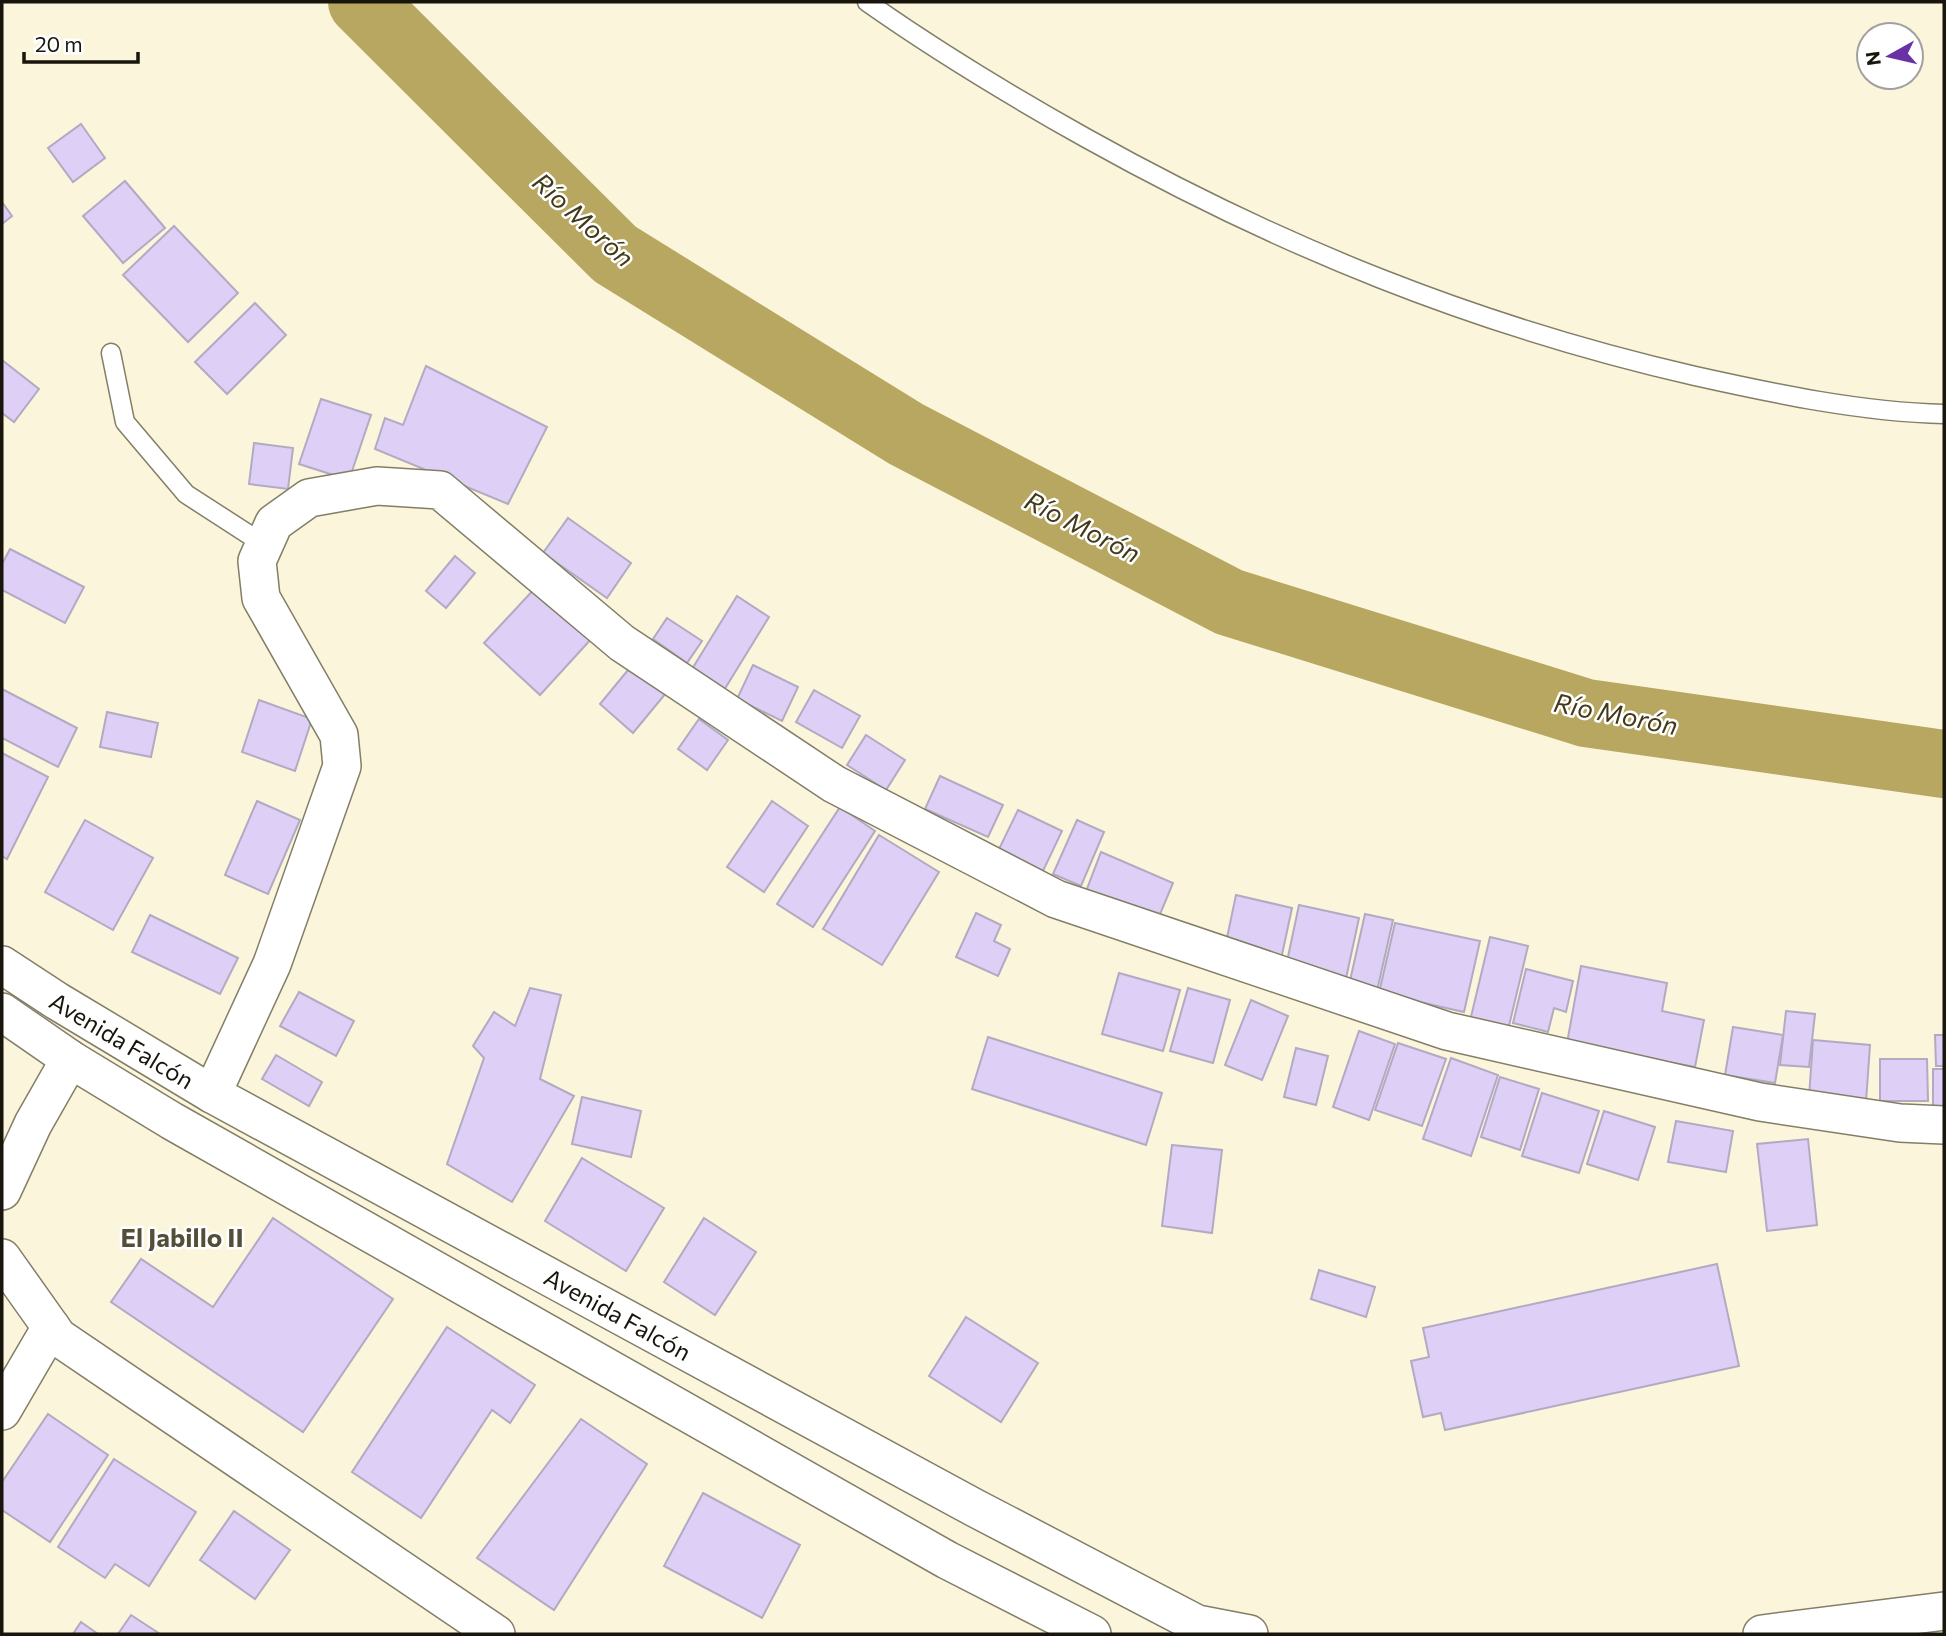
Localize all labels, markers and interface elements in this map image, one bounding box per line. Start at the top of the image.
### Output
scale bar [24,21,138,65]
north arrow [1855,21,1925,91]
text: 20 m [35,31,83,56]
text: N [1860,50,1885,67]
water label: Río Morón [527,166,641,272]
water label: Río Morón [1020,484,1146,568]
water label: Río Morón [1552,686,1680,740]
street label: Avenida Falcón [45,986,199,1094]
district label: El Jabillo II [120,1221,244,1252]
street label: Avenida Falcón [540,1262,696,1366]

